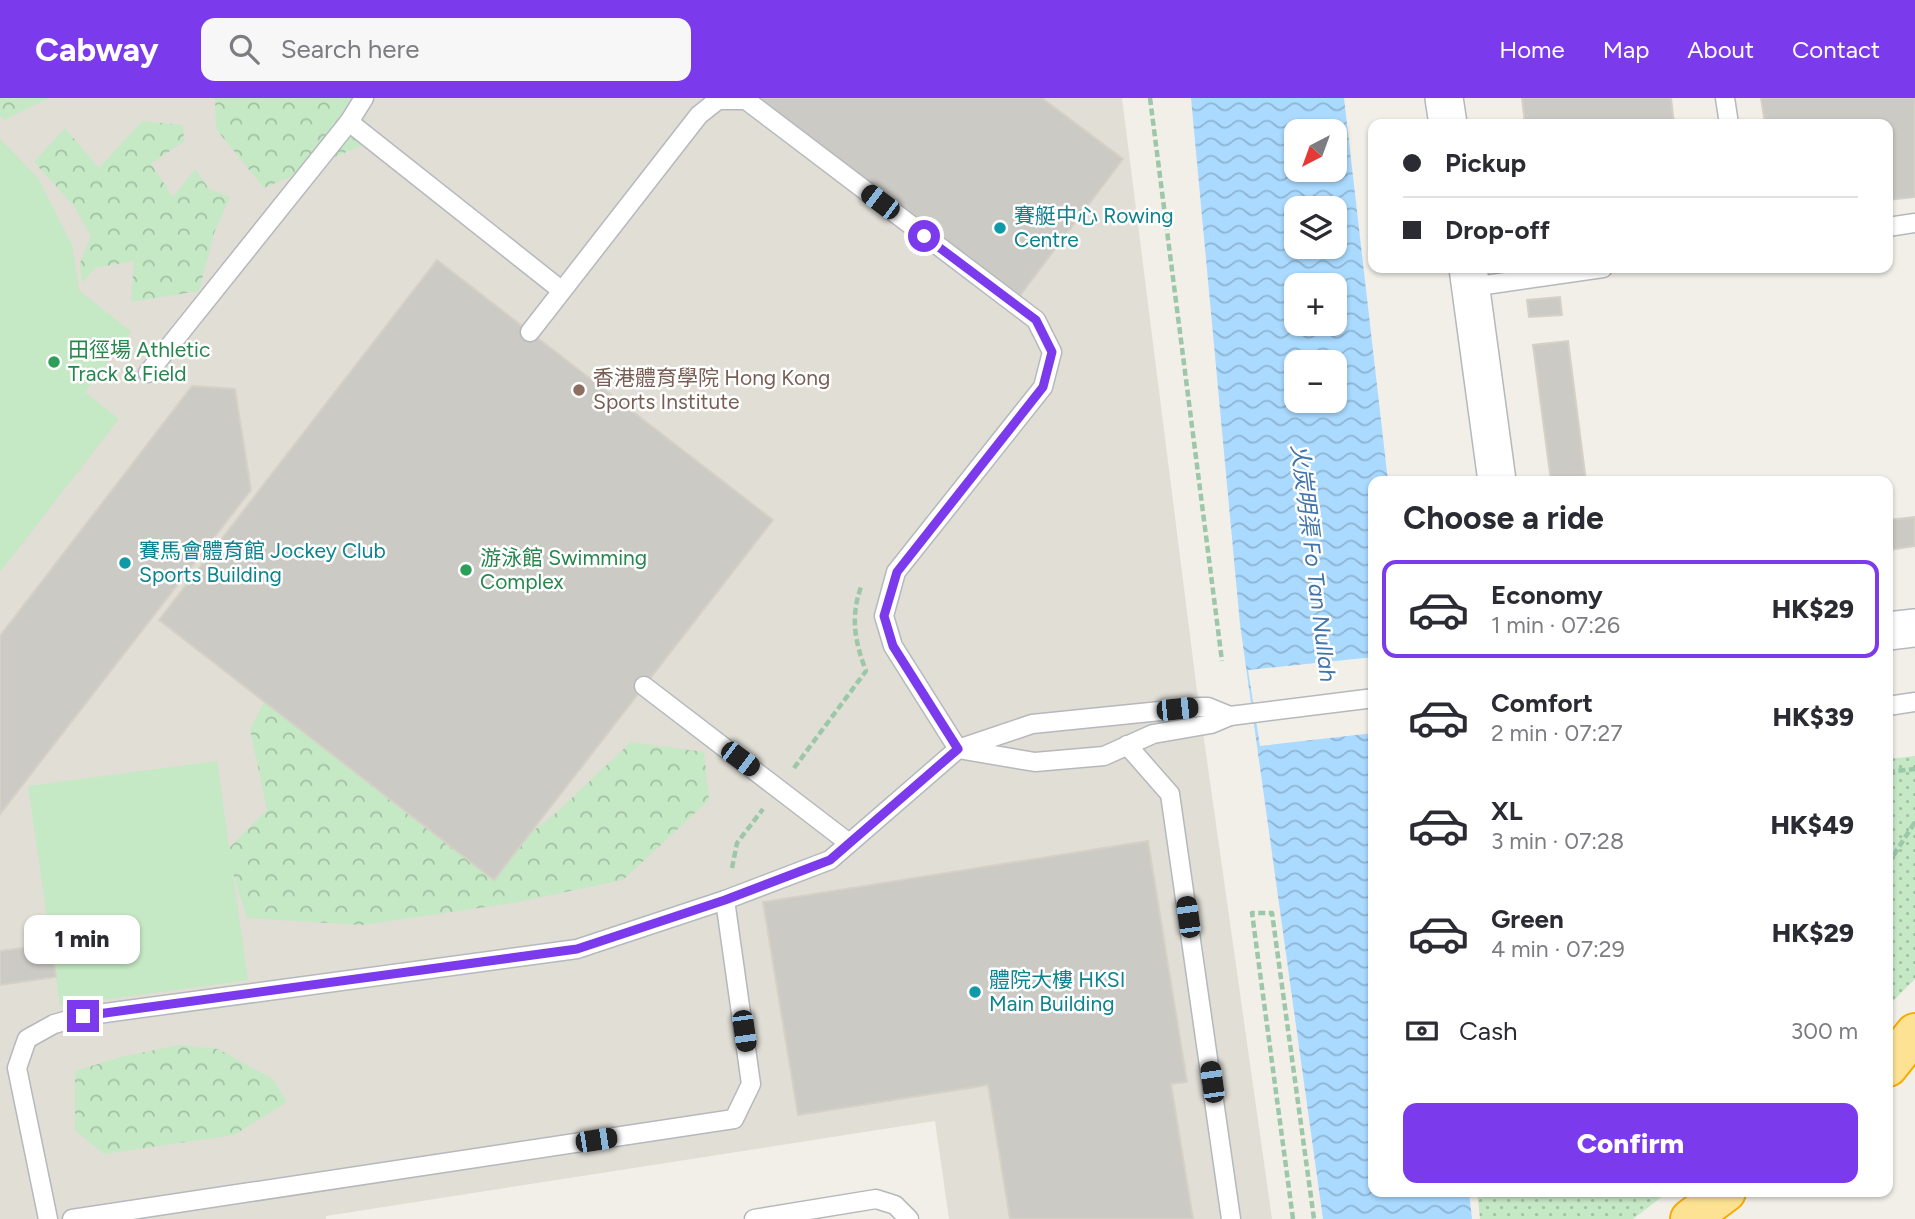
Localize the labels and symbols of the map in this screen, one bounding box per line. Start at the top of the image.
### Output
north arrow [1284,119,1348,182]
car [857,181,904,223]
place label: 賽艇中心 Rowing Centre [1014,203,1174,252]
route start [908,220,940,252]
marker: 賽艇中心 Rowing Centre [992,220,1008,236]
place label: 田徑場 Athletic Track & Field [68,337,210,386]
marker: 田徑場 Athletic Track & Field [46,354,62,370]
place label: 香港體育學院 Hong Kong Sports Institute [593,365,830,414]
marker: 香港體育學院 Hong Kong Sports Institute [571,382,587,398]
water label: 火炭明渠 Fo Tan Nullah [1286,442,1343,684]
place label: 賽馬會體育館 Jockey Club Sports Building [139,538,386,587]
place label: 游泳館 Swimming Complex [480,545,647,594]
marker: 賽馬會體育館 Jockey Club Sports Building [117,555,133,571]
marker: 游泳館 Swimming Complex [458,562,474,578]
car [1156,696,1199,722]
car [717,738,764,780]
car [1175,895,1202,939]
callout: 1 min [25,914,141,964]
place label: 體院大樓 HKSI Main Building [989,967,1125,1016]
marker: 體院大樓 HKSI Main Building [967,984,983,1000]
route end [67,1000,99,1032]
car [731,1009,758,1053]
car [1199,1060,1226,1104]
car [574,1126,619,1154]

